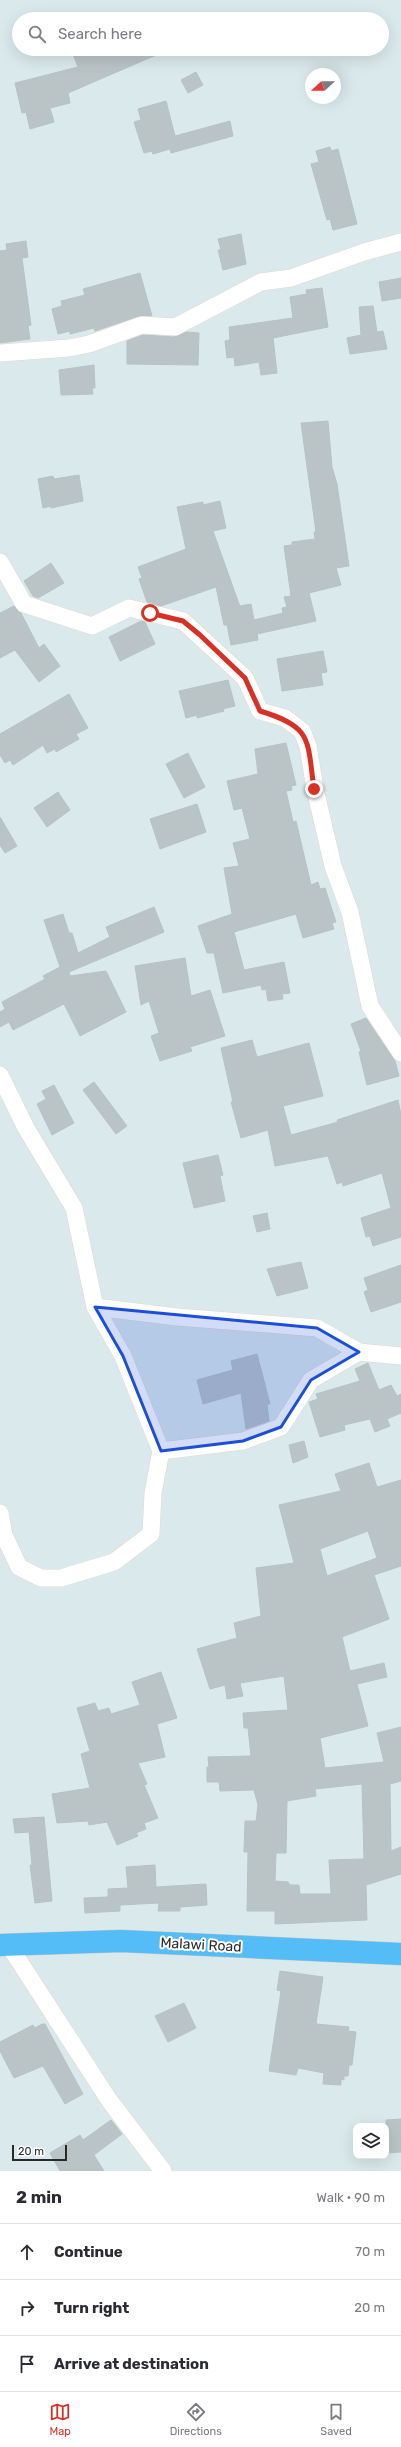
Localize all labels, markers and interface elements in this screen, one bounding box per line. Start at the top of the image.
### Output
search box [12,12,389,56]
icon: search [26,23,48,45]
text: Search here [58,25,142,43]
north arrow [305,68,341,104]
route start [141,604,159,622]
route end [305,780,323,798]
street label: Malawi Road [160,1934,242,1956]
map controls [353,2123,389,2159]
button: layers [353,2123,389,2159]
scale bar [12,2143,67,2162]
text: 20 m [18,2145,44,2158]
text: 2 min [16,2187,62,2207]
text: Walk · 90 m [317,2190,385,2205]
icon: ahead [16,2241,38,2263]
text: Continue [54,2243,123,2261]
text: 70 m [355,2244,385,2259]
icon: right [16,2297,38,2319]
text: Turn right [54,2299,129,2317]
text: 20 m [354,2300,385,2315]
icon: arrive [16,2353,38,2375]
text: Arrive at destination [54,2355,209,2373]
tab: Map [49,2401,71,2438]
tab: Directions [170,2401,222,2438]
tab: Saved [320,2401,352,2438]

